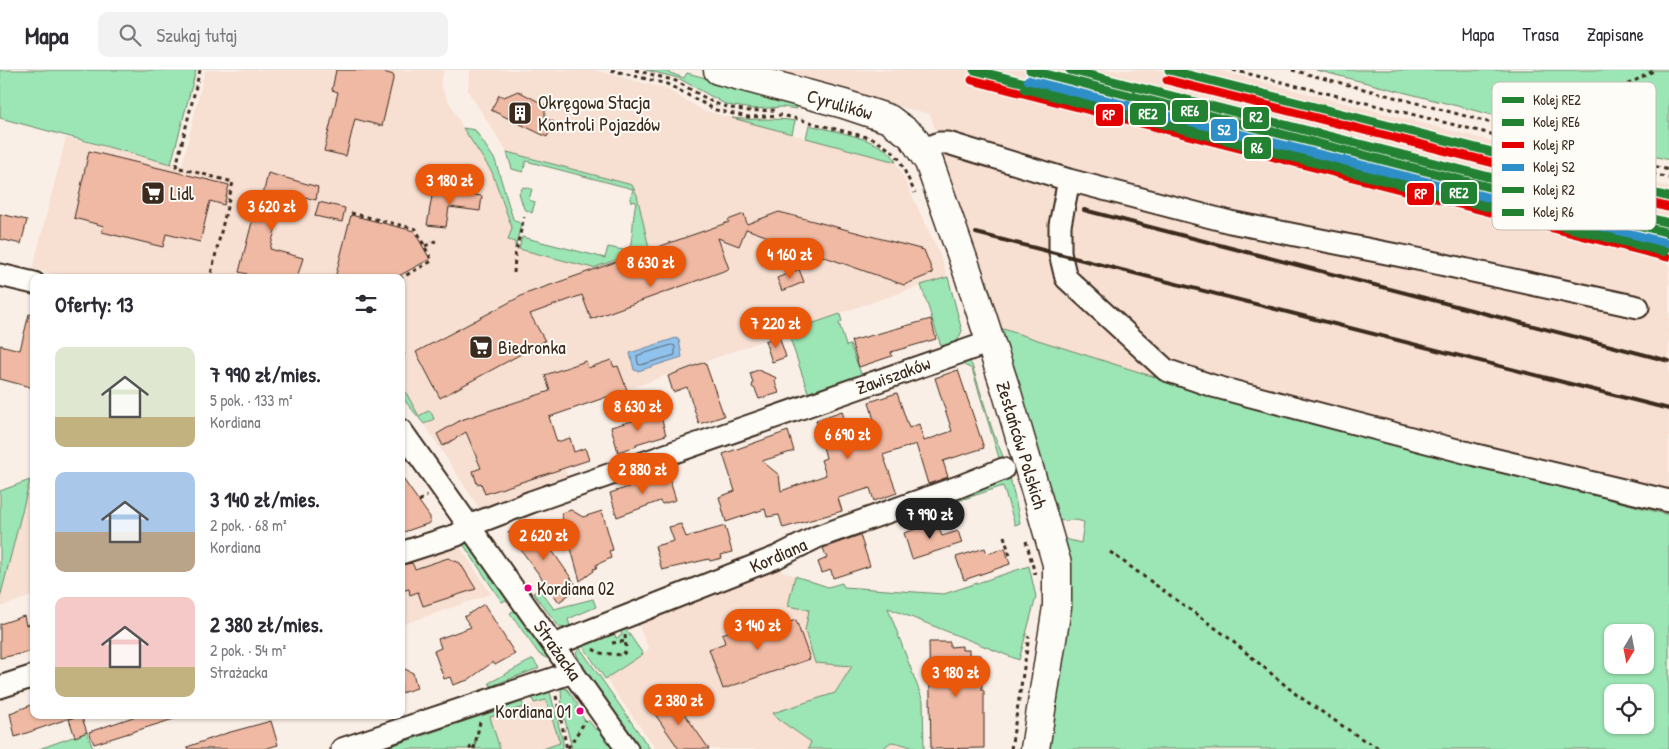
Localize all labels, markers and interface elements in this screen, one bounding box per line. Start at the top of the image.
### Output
search box [98,12,448,57]
text: Mapa [25,19,68,51]
icon: search [116,21,144,49]
text: Szukaj tutaj [156,22,238,48]
text: Mapa [1462,22,1494,47]
text: Trasa [1522,22,1559,47]
text: Zapisane [1587,22,1644,47]
street label: Cyrulików [804,82,876,126]
legend [1492,82,1656,230]
place label: Okręgowa Stacja Kontroli Pojazdów [538,89,660,137]
text: Kolej RE2 [1533,90,1581,110]
line badge: RE6 [1171,99,1209,123]
building icon: Okręgowa Stacja Kontroli Pojazdów [507,100,533,126]
text: RE6 [1181,101,1199,120]
line badge: RE2 [1129,102,1167,126]
line badge: RP [1095,103,1124,127]
text: RE2 [1138,104,1158,123]
text: RP [1102,105,1116,124]
line badge: R2 [1242,106,1270,130]
text: R2 [1250,107,1263,126]
text: Kolej RE6 [1533,112,1580,132]
line badge: S2 [1210,118,1238,142]
text: S2 [1218,120,1231,139]
text: Kolej RP [1533,135,1575,155]
line badge: R6 [1243,136,1272,160]
text: R6 [1251,138,1263,157]
text: Kolej S2 [1533,157,1575,177]
pin: 3 180 zł [398,164,502,206]
text: 3 180 zł [426,169,474,191]
supermarket icon: Lidl [140,180,166,206]
place label: Lidl [170,180,195,206]
text: Kolej R2 [1533,180,1575,200]
line badge: RE2 [1440,181,1478,205]
line badge: RP [1406,182,1435,206]
text: RE2 [1449,183,1469,202]
text: RP [1414,184,1428,203]
pin: 3 620 zł [220,190,324,232]
text: 3 620 zł [248,195,296,217]
text: Kolej R6 [1533,202,1574,222]
pin: 4 160 zł [738,238,842,280]
text: 4 160 zł [767,243,813,265]
pin: 8 630 zł [599,246,703,288]
text: 8 630 zł [627,251,675,273]
text: Oferty: 13 [55,290,134,319]
icon: filters [352,290,380,318]
pin: 7 220 zł [724,306,828,349]
text: 7 220 zł [751,312,801,334]
supermarket icon: Biedronka [468,334,494,360]
place label: Biedronka [498,334,566,360]
street label: Zawiszaków [852,349,934,400]
text: 7 990 zł/mies. [210,360,321,389]
icon: home [95,367,155,427]
street label: Zesłańców Polskich [990,378,1054,512]
text: 5 pok. · 133 m² [210,389,293,411]
pin: 8 630 zł [586,390,690,432]
text: 8 630 zł [614,395,662,417]
text: Kordiana [210,411,261,433]
pin: 6 690 zł [796,418,900,460]
text: 6 690 zł [825,423,871,445]
pin: 2 880 zł [591,452,695,495]
text: 2 880 zł [619,458,667,480]
text: 3 140 zł/mies. [210,485,320,514]
icon: home [95,492,155,552]
pin: 7 990 zł [878,498,982,540]
text: 7 990 zł [906,503,954,525]
text: 2 pok. · 68 m² [210,514,287,536]
pin: 2 620 zł [492,518,596,561]
text: 2 620 zł [520,524,568,546]
street label: Kordiana [745,531,811,579]
text: Kordiana [210,536,261,558]
place label: Kordiana 02 [537,576,615,601]
marker: Kordiana 02 [523,583,533,593]
pin: 3 140 zł [706,608,810,651]
text: 2 380 zł/mies. [210,610,323,639]
text: 3 140 zł [735,614,781,636]
street label: Strażacka [528,615,589,686]
icon: home [95,617,155,677]
north arrow [1604,624,1654,674]
map controls [1604,624,1654,734]
text: 2 pok. · 54 m² [210,639,286,661]
pin: 3 180 zł [904,656,1008,698]
text: Strażacka [210,661,268,683]
text: 3 180 zł [932,661,980,683]
pin: 2 380 zł [627,684,731,726]
button: locate [1604,684,1654,734]
text: 2 380 zł [654,689,704,711]
place label: Kordiana 01 [495,699,571,724]
marker: Kordiana 01 [575,706,585,716]

